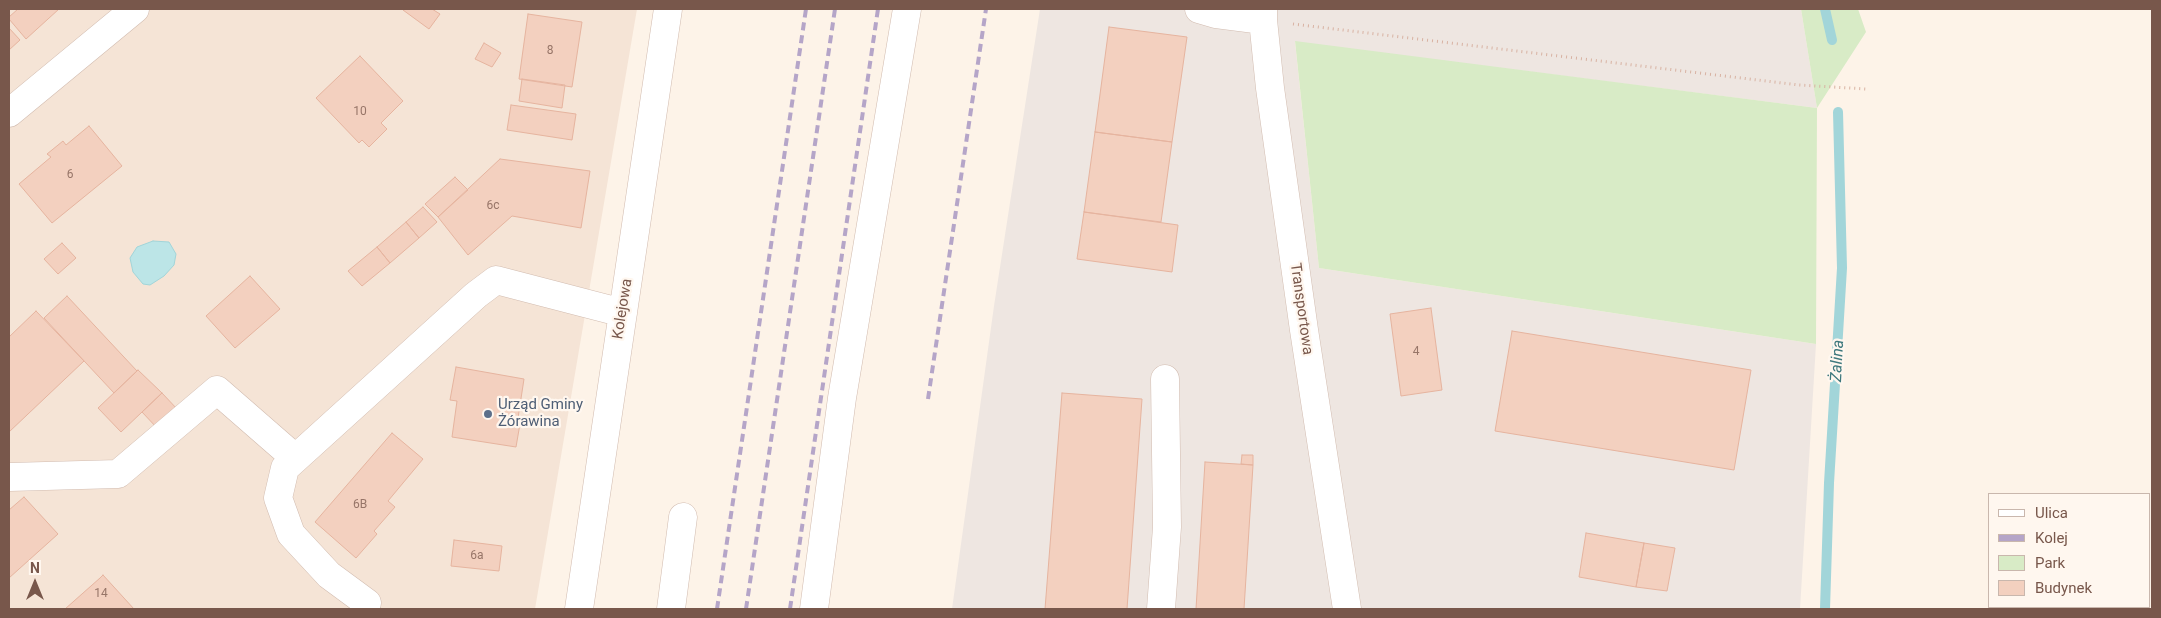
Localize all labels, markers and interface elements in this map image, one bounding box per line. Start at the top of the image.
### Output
house number: 8 [547,44,553,58]
house number: 10 [353,105,367,119]
house number: 6 [67,168,73,182]
house number: 6c [486,199,500,213]
street label: Transportowa [1286,262,1316,356]
street label: Kolejowa [609,277,637,341]
water label: Żalina [1827,339,1849,383]
house number: 4 [1413,345,1419,359]
place label: Urząd Gminy Żórawina [498,396,583,431]
marker: Urząd Gminy Żórawina [482,408,494,420]
legend [1988,493,2151,608]
house number: 6B [353,498,367,512]
text: Ulica [2035,504,2068,522]
text: Kolej [2035,529,2068,547]
house number: 6a [470,549,484,563]
text: Park [2035,554,2065,572]
north arrow [10,558,60,608]
text: N [30,560,40,576]
text: Budynek [2035,579,2092,597]
house number: 14 [94,587,108,601]

